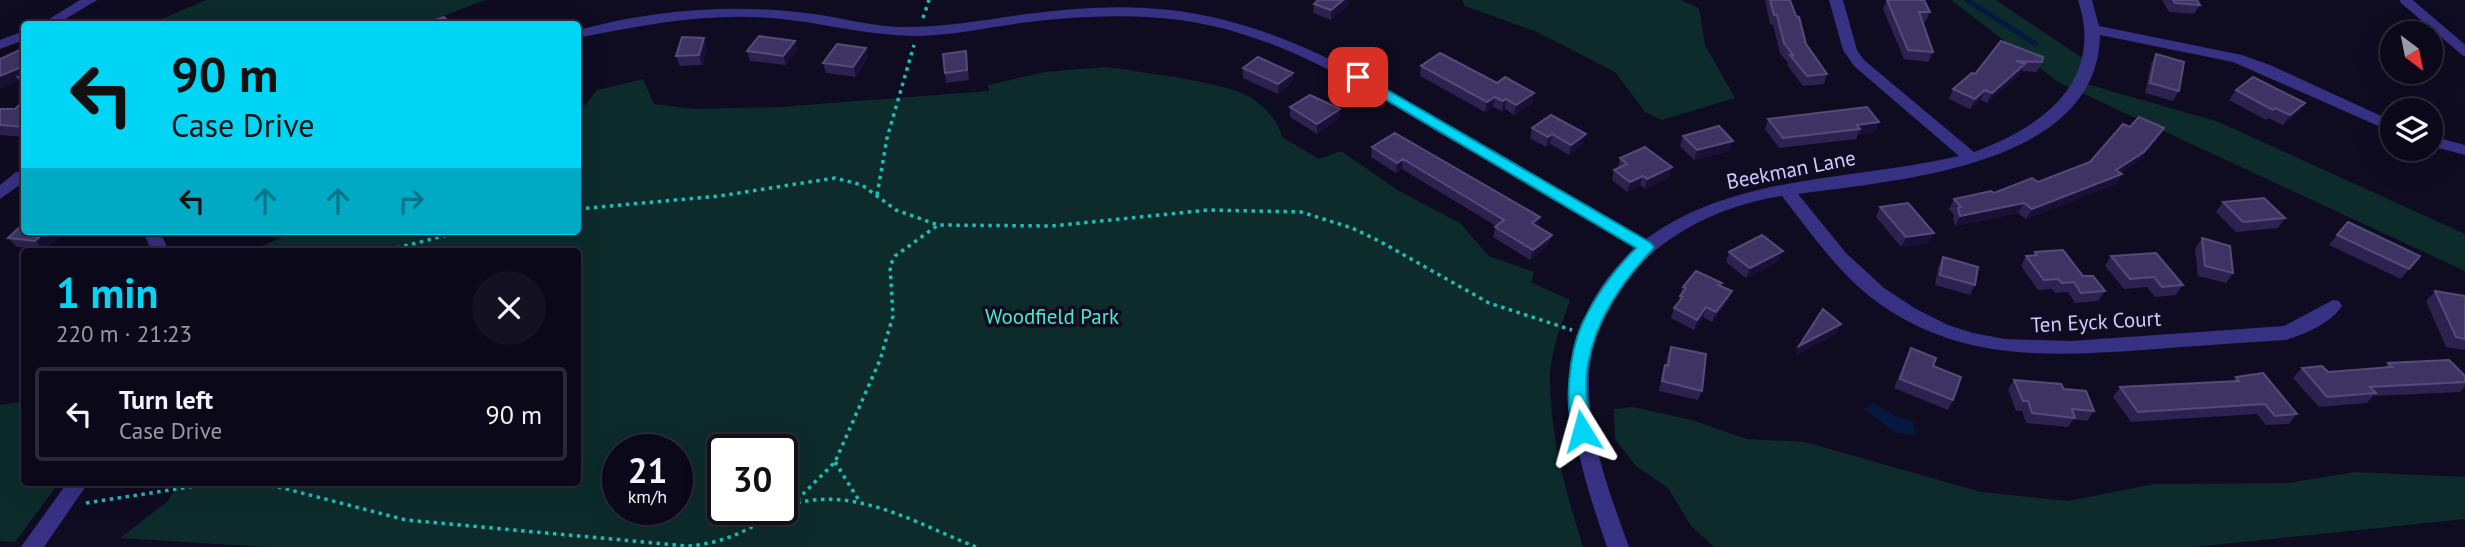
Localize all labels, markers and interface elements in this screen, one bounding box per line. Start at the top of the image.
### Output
north arrow [2380,21,2443,84]
map controls [2380,21,2443,161]
text: 90 m [171,42,278,106]
pin [1328,47,1388,107]
icon: left [56,49,147,140]
icon: arrive [1339,58,1377,96]
button: layers [2380,98,2443,161]
text: Case Drive [171,104,315,146]
street label: Beekman Lane [1724,144,1858,195]
icon: left [173,182,211,220]
icon: ahead [246,182,284,220]
icon: ahead [319,182,357,220]
icon: right [392,182,430,220]
text: 1 min [56,265,158,320]
button: close [472,271,546,345]
park label: Woodfield Park [985,303,1119,330]
street label: Ten Eyck Court [2030,305,2162,338]
text: 220 m · 21:23 [56,319,192,348]
text: Turn left [119,383,213,416]
position arrow [1545,394,1619,468]
icon: left [60,395,98,433]
text: 90 m [486,398,542,431]
text: Case Drive [119,416,222,445]
speed limit sign: 30 [707,434,798,525]
text: 21 [628,447,667,493]
text: km/h [628,485,667,508]

